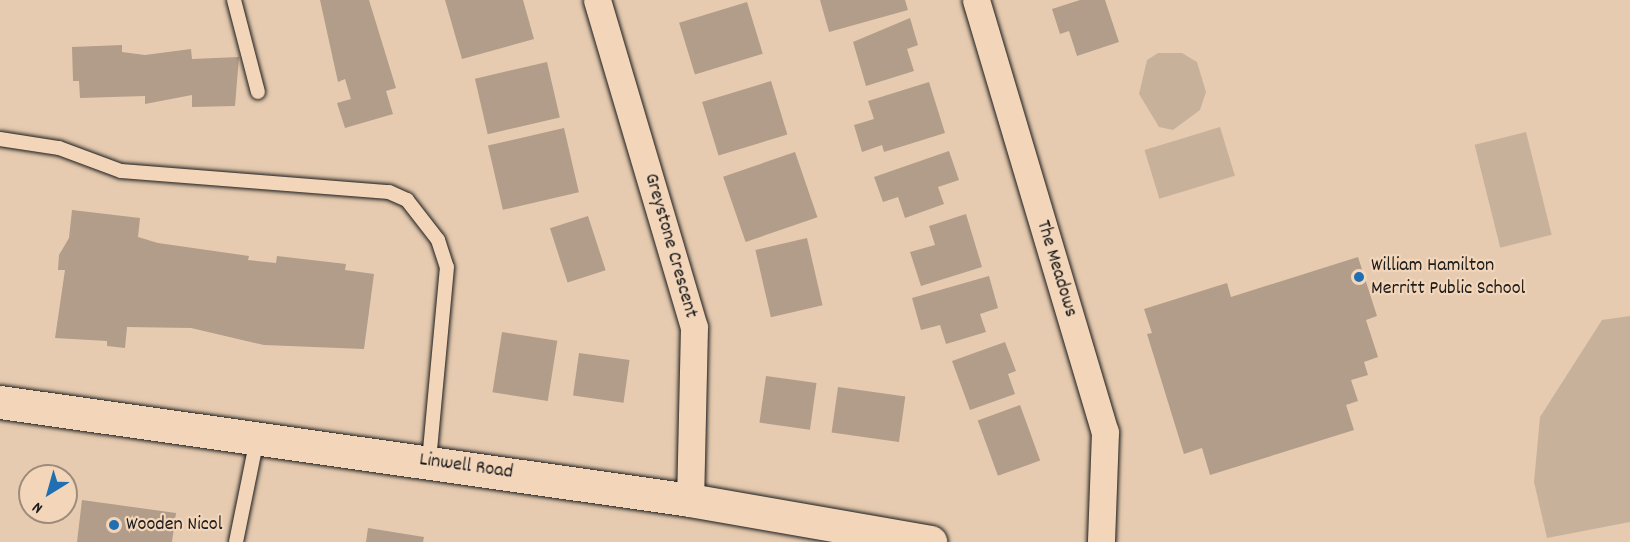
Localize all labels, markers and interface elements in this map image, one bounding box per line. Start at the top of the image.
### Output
street label: Greystone Crescent [638,171,702,321]
street label: The Meadows [1030,218,1082,320]
place label: William Hamilton Merritt Public School [1371,254,1525,301]
marker: William Hamilton Merritt Public School [1352,270,1366,284]
street label: Linwell Road [418,449,514,485]
north arrow [18,464,78,524]
text: N [28,496,48,519]
place label: Wooden Nicol [126,513,223,537]
marker: Wooden Nicol [107,518,121,532]

